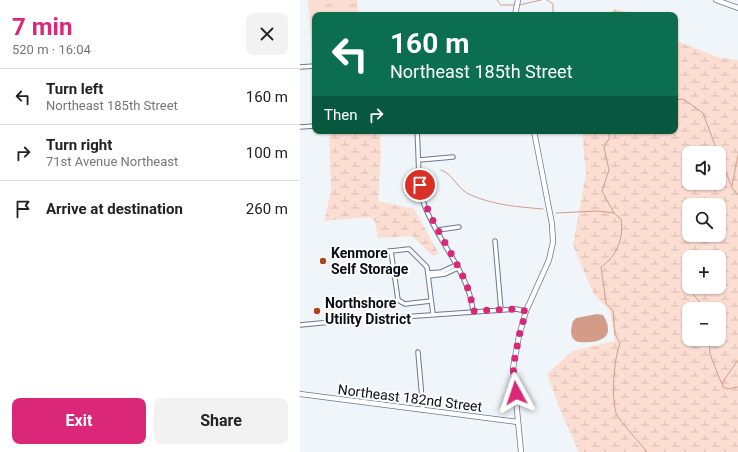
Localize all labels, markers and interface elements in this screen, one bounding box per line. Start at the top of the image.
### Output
text: 7 min [12,13,72,41]
button: close [246,13,288,55]
text: 160 m [390,27,469,60]
icon: left [324,28,376,80]
text: 520 m · 16:04 [12,42,91,57]
text: Northeast 185th Street [390,61,573,82]
text: Turn left [46,80,103,98]
icon: left [12,86,34,108]
text: 160 m [246,88,288,106]
text: Northeast 185th Street [46,98,178,113]
icon: right [365,104,387,126]
text: Then [324,106,357,124]
text: Turn right [46,136,112,154]
icon: right [12,142,34,164]
text: 100 m [246,144,288,162]
map controls [682,146,726,346]
button: sound [682,146,726,190]
text: 71st Avenue Northeast [46,154,178,169]
pin [403,168,437,202]
icon: arrive [409,174,431,196]
icon: arrive [12,198,34,220]
button: search [682,198,726,242]
text: Arrive at destination [46,200,183,218]
text: 260 m [246,200,288,218]
place label: Kenmore Self Storage [331,245,409,277]
button: + [682,250,726,294]
marker: Kenmore Self Storage [318,256,328,266]
place label: Northshore Utility District [325,295,411,327]
button: − [682,302,726,346]
marker: Northshore Utility District [312,306,322,316]
position arrow [495,372,537,414]
street label: Northeast 182nd Street [337,381,483,415]
button: Exit [12,398,146,444]
button: Share [154,398,288,444]

